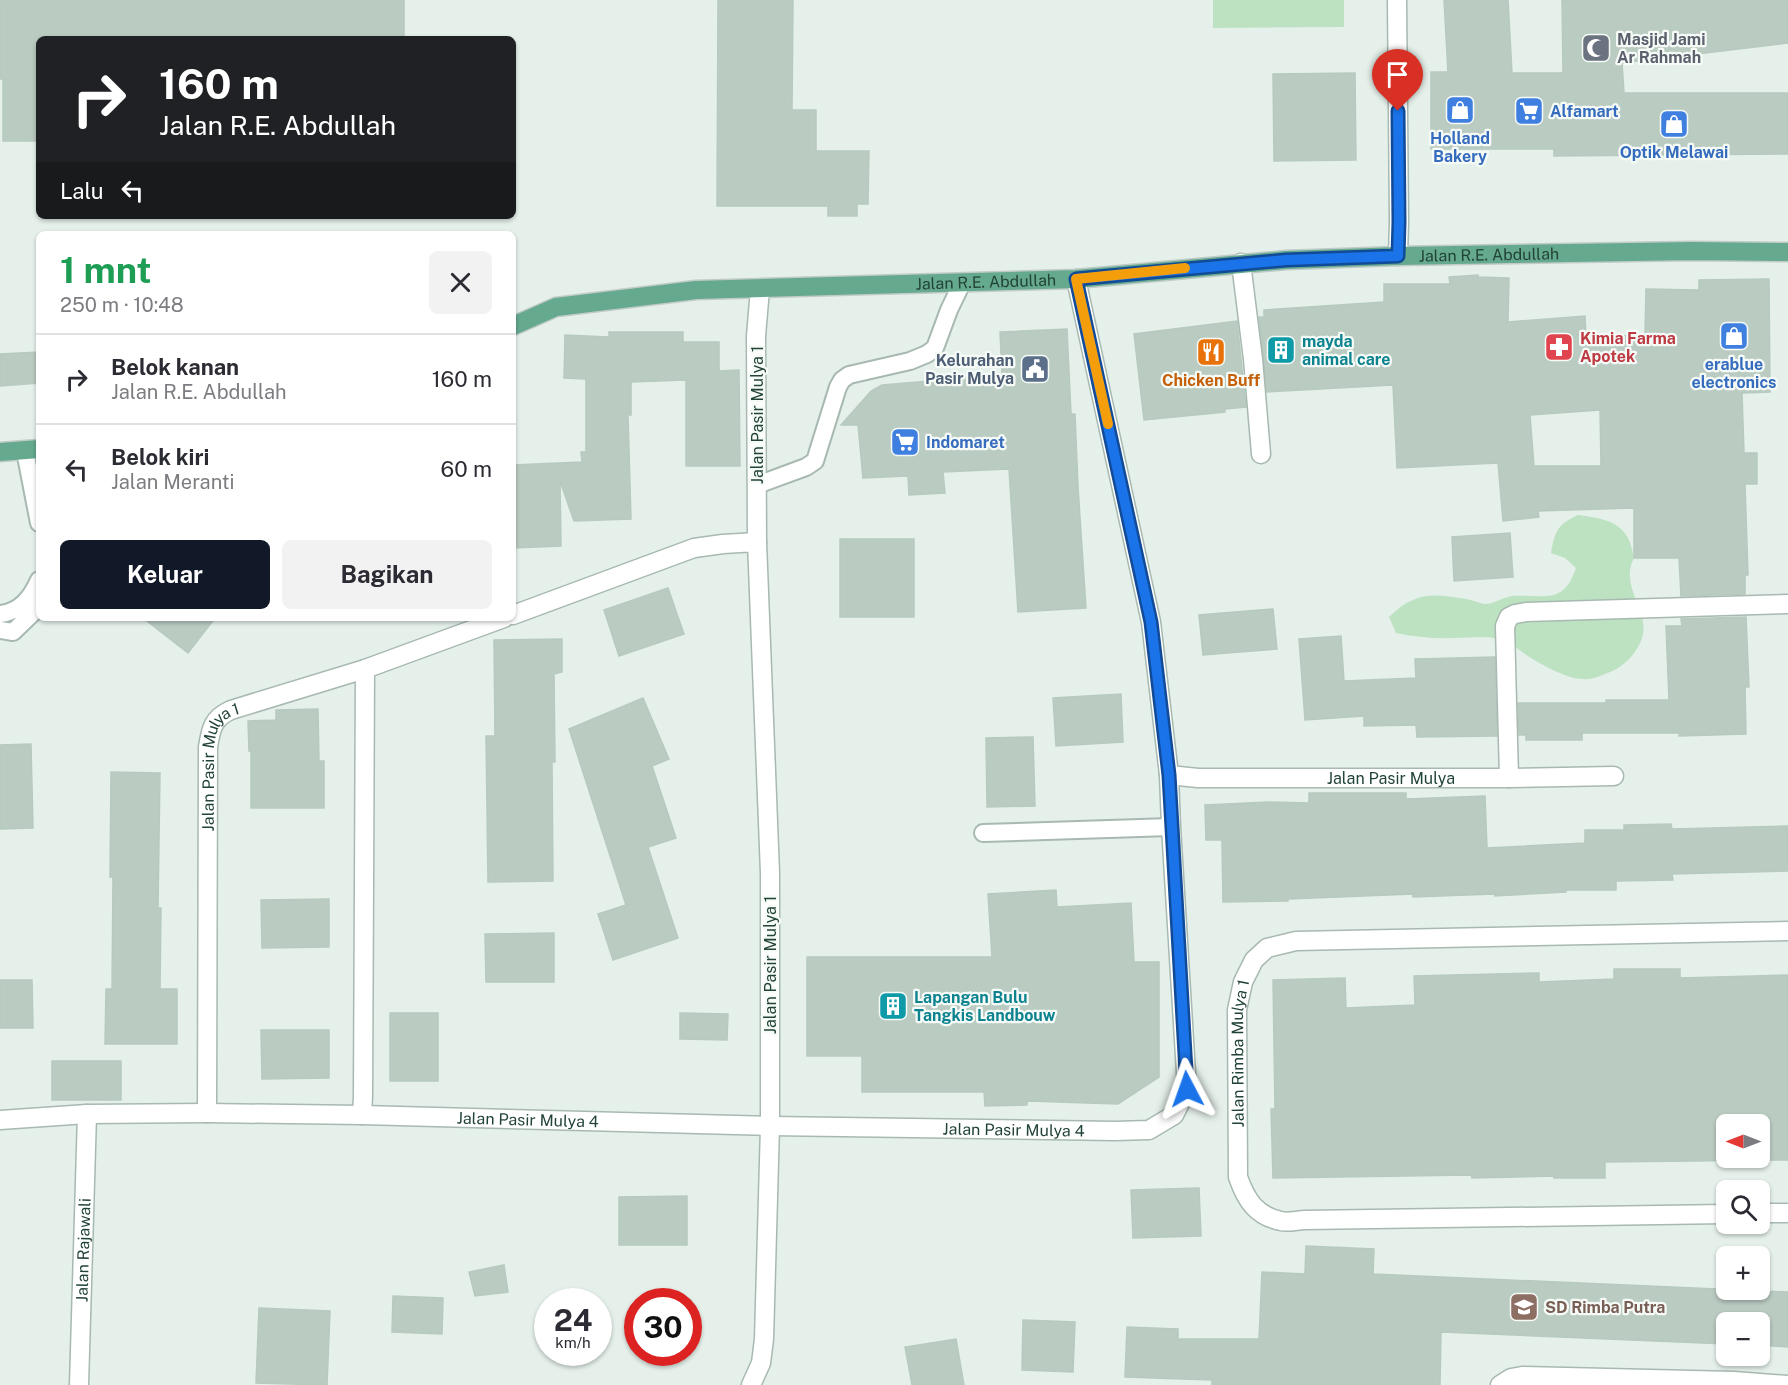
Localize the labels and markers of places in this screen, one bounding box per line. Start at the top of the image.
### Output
place label: Masjid Jami Ar Rahmah [1617,30,1705,67]
mosque icon: Masjid Jami Ar Rahmah [1580,32,1612,64]
pin [1372,49,1423,111]
shop icon: Holland Bakery [1444,94,1476,126]
supermarket icon: Alfamart [1513,95,1545,127]
place label: Alfamart [1550,102,1619,121]
shop icon: Optik Melawai [1658,108,1690,140]
place label: Holland Bakery [1430,129,1490,166]
place label: Optik Melawai [1620,143,1728,162]
shop icon: erablue electronics [1718,320,1750,352]
place label: Kimia Farma Apotek [1580,329,1676,366]
pharmacy icon: Kimia Farma Apotek [1543,331,1575,363]
place label: mayda animal care [1302,332,1391,369]
building icon: mayda animal care [1265,334,1297,366]
restaurant icon: Chicken Buff [1195,336,1227,368]
place label: Kelurahan Pasir Mulya [925,351,1014,388]
public building icon: Kelurahan Pasir Mulya [1019,353,1051,385]
place label: erablue electronics [1691,355,1777,392]
place label: Chicken Buff [1162,371,1261,390]
supermarket icon: Indomaret [889,426,921,458]
place label: Indomaret [926,433,1005,452]
place label: Lapangan Bulu Tangkis Landbouw [914,988,1056,1025]
building icon: Lapangan Bulu Tangkis Landbouw [877,990,909,1022]
school or university icon: SD Rimba Putra [1508,1291,1540,1323]
place label: SD Rimba Putra [1545,1298,1665,1317]

